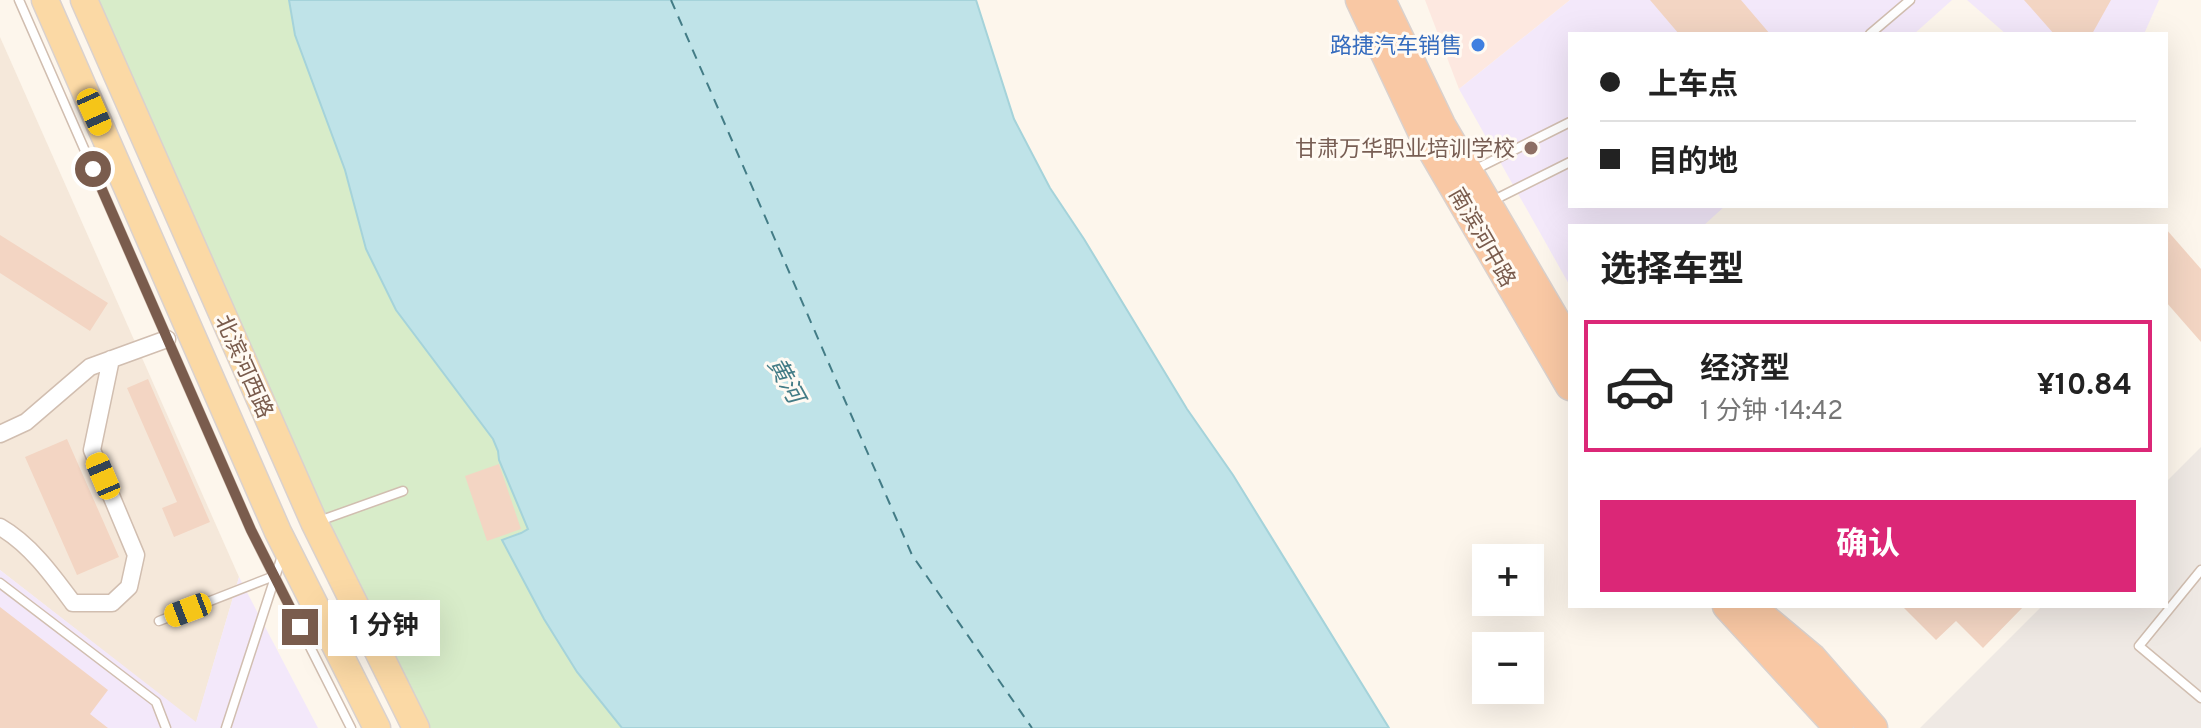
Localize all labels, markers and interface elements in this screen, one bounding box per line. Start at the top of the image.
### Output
place label: 路捷汽车销售 [1330,34,1462,61]
marker: 路捷汽车销售 [1469,36,1487,54]
text: 上车点 [1648,68,1738,105]
car [73,85,115,139]
place label: 甘肃万华职业培训学校 [1295,137,1515,164]
marker: 甘肃万华职业培训学校 [1522,139,1540,157]
text: 目的地 [1648,145,1738,182]
route start [75,151,111,187]
street label: 南滨河中路 [1442,184,1520,293]
text: 选择车型 [1600,249,1744,295]
street label: 北滨河西路 [208,311,277,423]
icon: car [1604,350,1676,422]
text: 经济型 [1700,352,1790,389]
water label: 黄河 [759,353,811,413]
text: ¥10.84 [2037,368,2132,405]
text: 1 分钟 · 14:42 [1700,396,1843,429]
car [83,449,123,503]
button: 确认 [1600,500,2136,592]
map controls [1472,544,1544,704]
button: + [1472,544,1544,616]
car [161,590,215,630]
callout: 1 分钟 [328,599,440,655]
route end [282,609,318,645]
text: 1 分钟 [350,611,418,644]
button: − [1472,632,1544,704]

